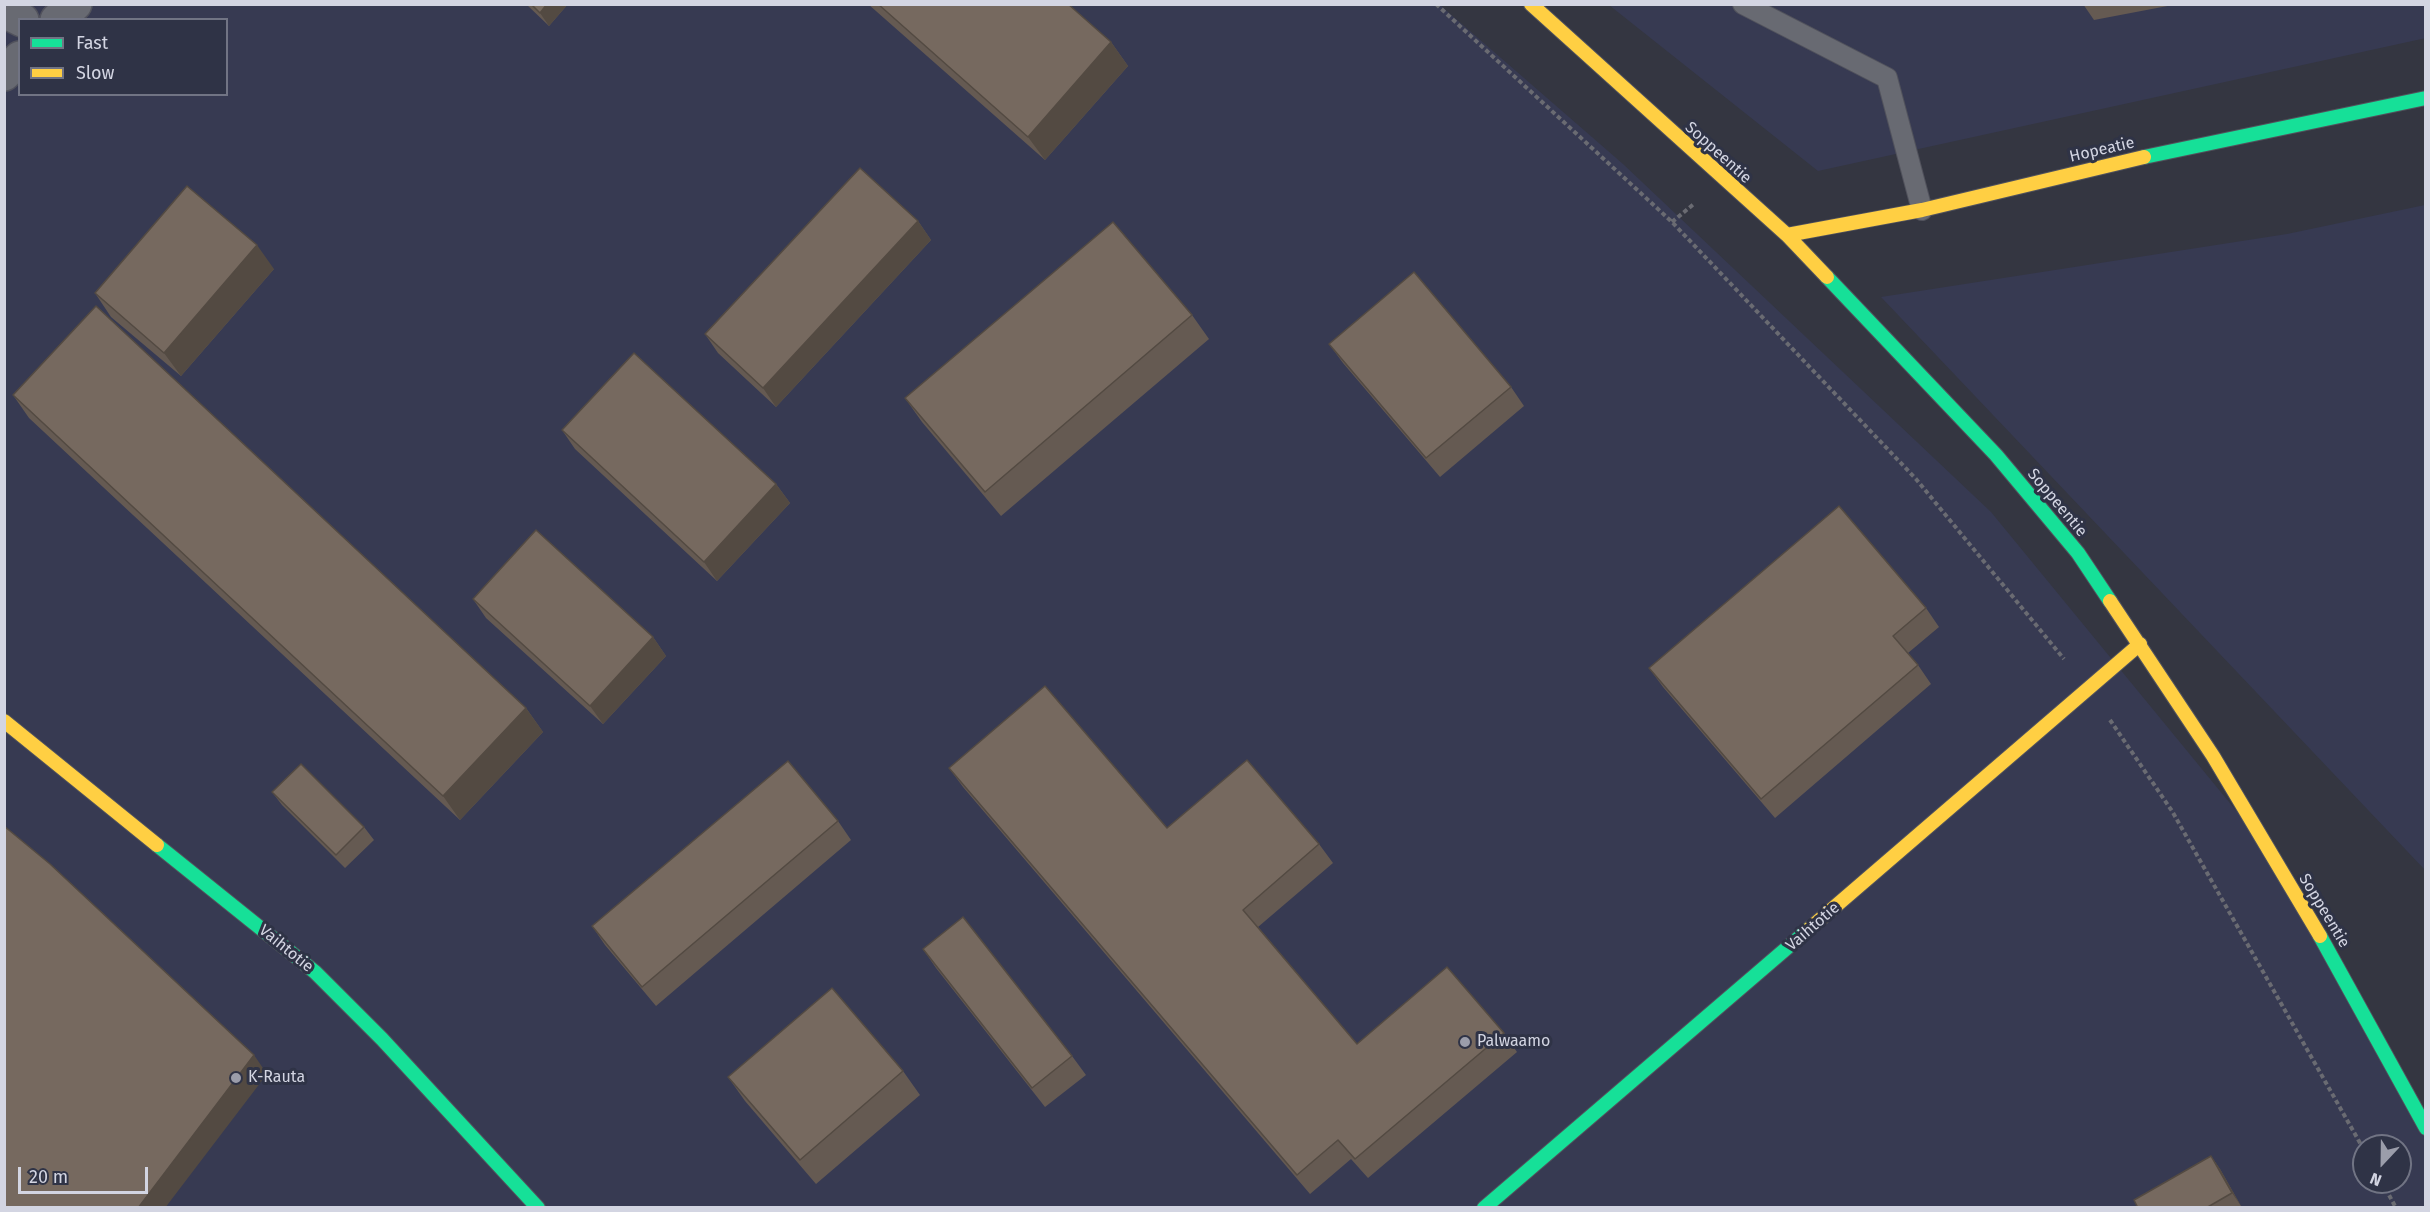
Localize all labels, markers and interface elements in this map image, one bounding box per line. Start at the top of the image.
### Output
legend [18,18,228,96]
text: Fast [76,32,108,54]
text: Slow [76,62,114,84]
street label: Soppeentie [1681,118,1755,188]
street label: Hopeatie [2068,133,2136,167]
street label: Soppeentie [2023,465,2091,541]
street label: Soppeentie [2294,871,2354,951]
street label: Vaihtotie [1782,899,1844,955]
street label: Vaihtotie [255,921,317,977]
place label: Palwaamo [1477,1032,1550,1052]
marker: Palwaamo [1458,1035,1472,1049]
place label: K-Rauta [248,1068,305,1088]
marker: K-Rauta [229,1071,243,1085]
north arrow [2352,1134,2412,1194]
scale bar [21,1155,152,1193]
text: 20 m [29,1166,68,1188]
text: N [2367,1169,2384,1190]

